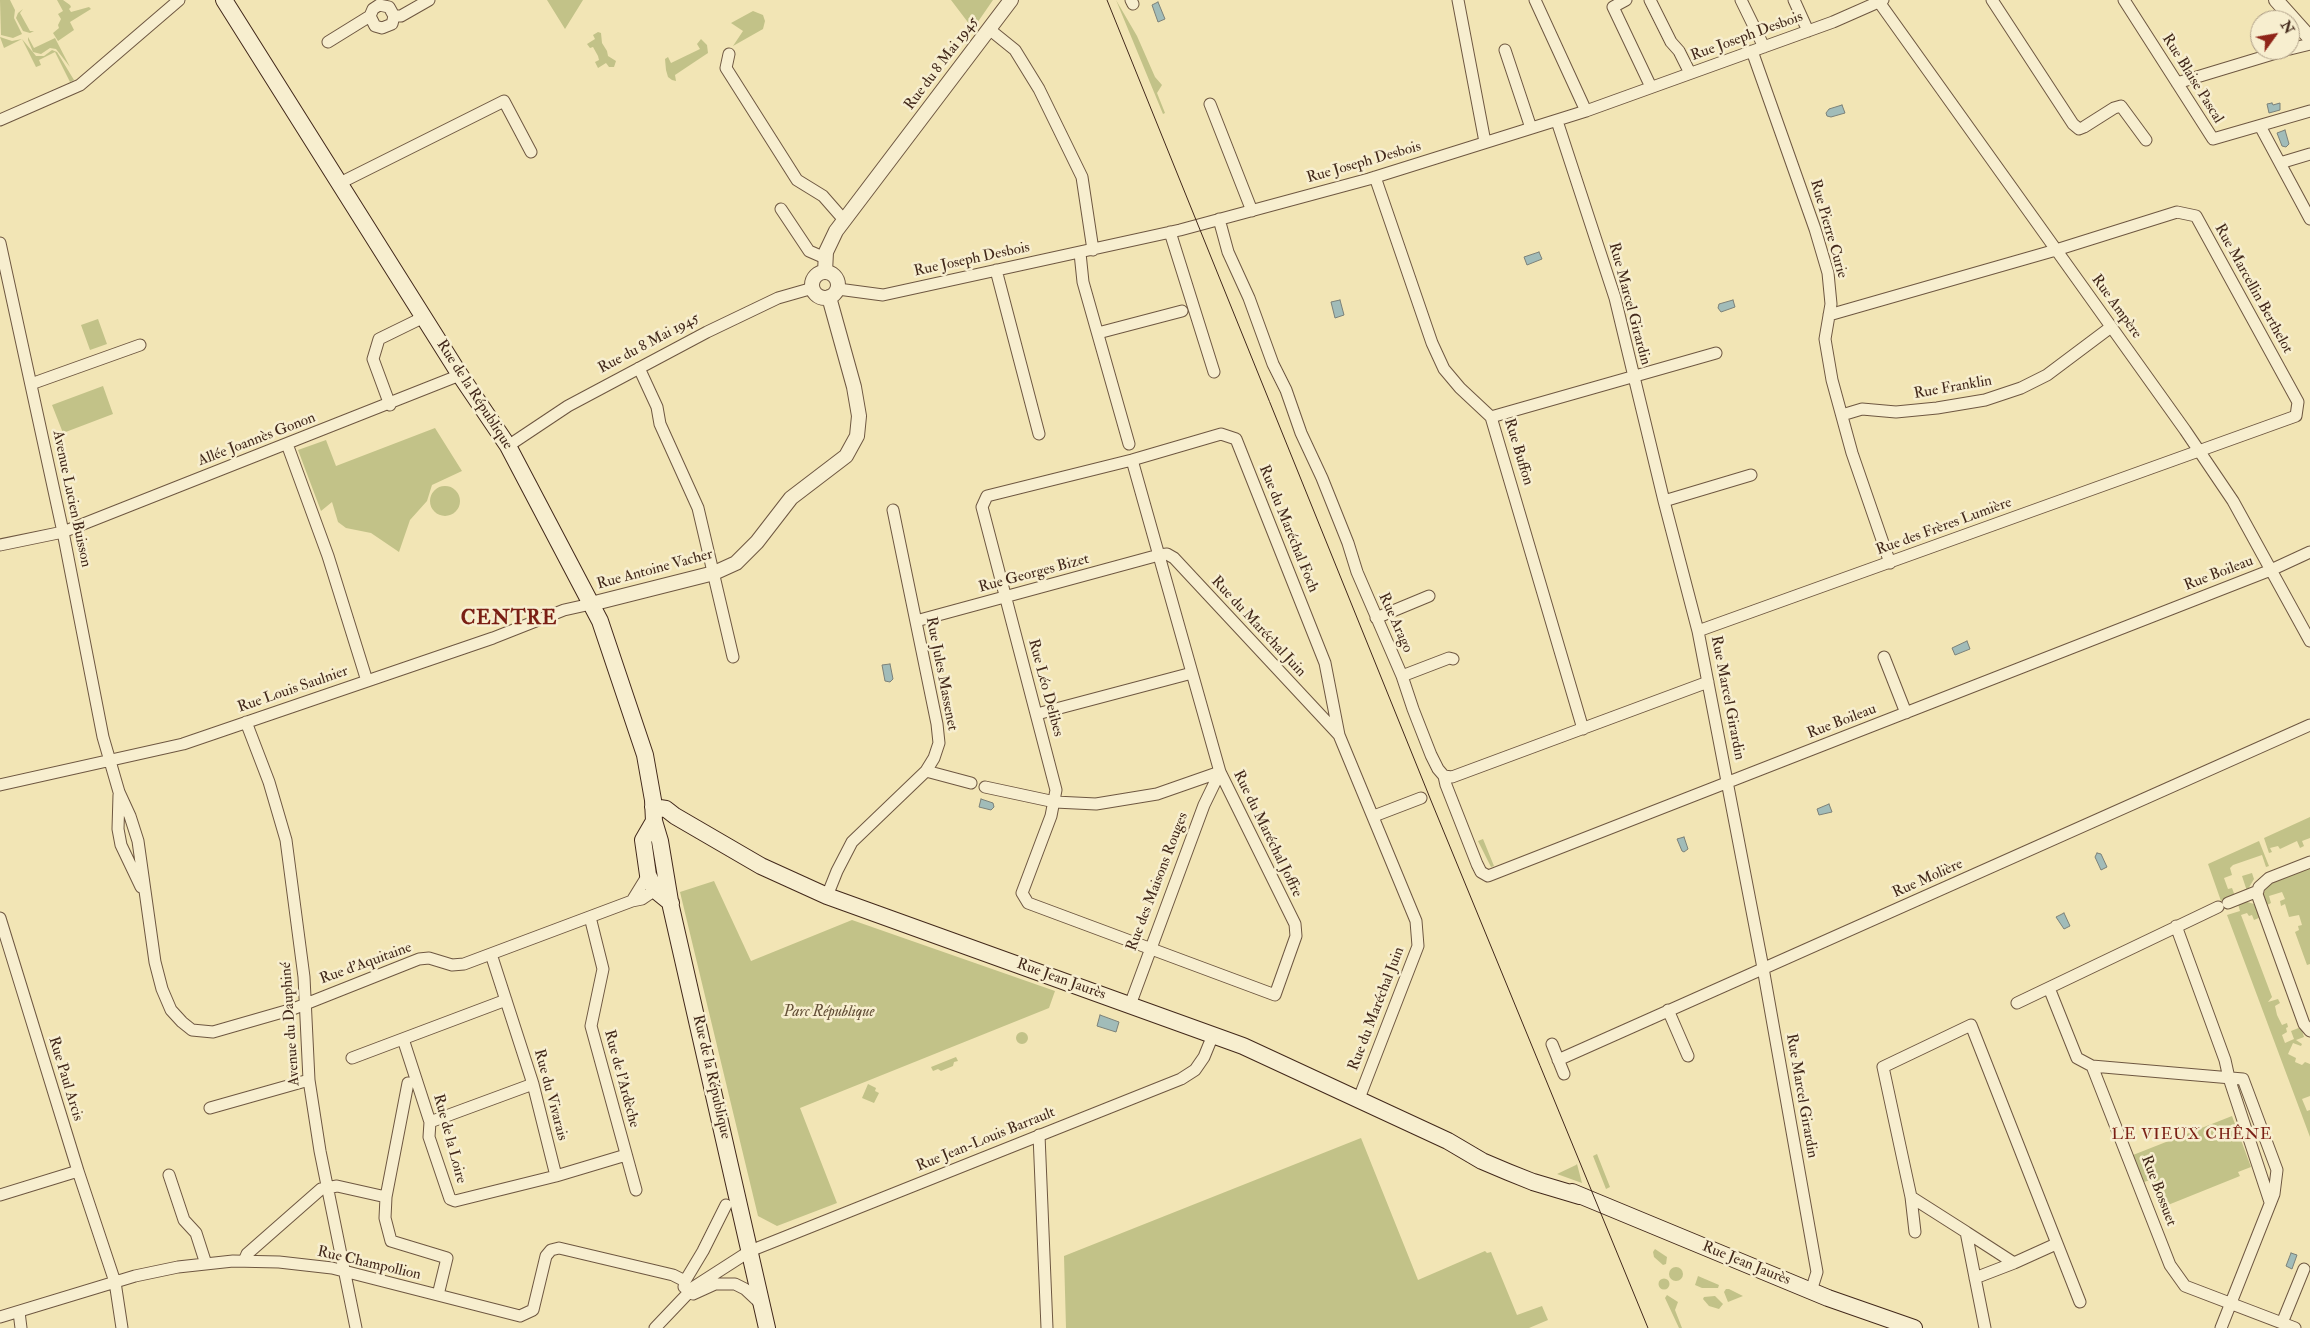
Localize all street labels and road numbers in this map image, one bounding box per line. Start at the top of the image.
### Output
street label: Rue Joseph Desbois [1688,8,1806,66]
street label: Rue du 8 Mai 1945 [901,14,983,114]
street label: Rue Blaise Pascal [2157,31,2227,127]
street label: Rue Joseph Desbois [1305,138,1423,188]
street label: Rue Pierre Curie [1805,178,1851,280]
street label: Rue Marcellin Berthelot [2210,221,2296,357]
street label: Rue Joseph Desbois [912,239,1032,281]
street label: Rue Marcel Girardin [1604,241,1654,367]
street label: Rue Ampère [2087,272,2145,342]
street label: Rue du 8 Mai 1945 [595,310,703,378]
street label: Rue de la République [432,337,516,453]
street label: Rue Franklin [1913,372,1993,404]
street label: Allée Joannès Gonon [196,409,318,471]
street label: Rue Buffon [1499,416,1537,488]
street label: Avenue Lucien Buisson [48,429,94,569]
street label: Rue du Maréchal Foch [1254,463,1322,595]
street label: Rue des Frères Lumière [1874,494,2014,560]
street label: Rue Antoine Vacher [595,546,715,594]
street label: Rue Georges Bizet [977,551,1091,597]
street label: Rue Boileau [2182,553,2256,595]
street label: Rue du Maréchal Juin [1207,573,1309,681]
street label: Rue Arago [1374,590,1416,656]
street label: Rue Jules Massenet [921,616,961,732]
street label: Rue Marcel Girardin [1706,634,1748,762]
street label: Rue Léo Delibes [1023,637,1067,739]
street label: Rue Louis Saulnier [235,663,351,717]
street label: Rue Boileau [1805,701,1879,743]
street label: Rue du Maréchal Joffre [1228,768,1306,900]
street label: Rue des Maisons Rouges [1123,810,1193,954]
street label: Rue Molière [1890,856,1966,902]
street label: Rue d'Aquitaine [318,939,414,989]
street label: Rue du Maréchal Juin [1345,945,1409,1073]
street label: Rue Jean Jaurès [1014,956,1108,1004]
street label: Avenue du Dauphiné [278,961,304,1087]
street label: Rue de la République [688,1013,734,1141]
street label: Rue de l'Ardèche [599,1028,643,1130]
street label: Rue Marcel Girardin [1781,1032,1821,1160]
street label: Rue Paul Arcis [44,1035,86,1123]
street label: Rue du Vivarais [529,1047,571,1143]
street label: Rue de la Loire [428,1092,470,1186]
street label: Rue Jean-Louis Barrault [914,1104,1058,1176]
street label: Rue Bossuet [2136,1153,2180,1229]
street label: Rue Jean Jaurès [1699,1238,1793,1290]
street label: Rue Champollion [315,1243,423,1285]

